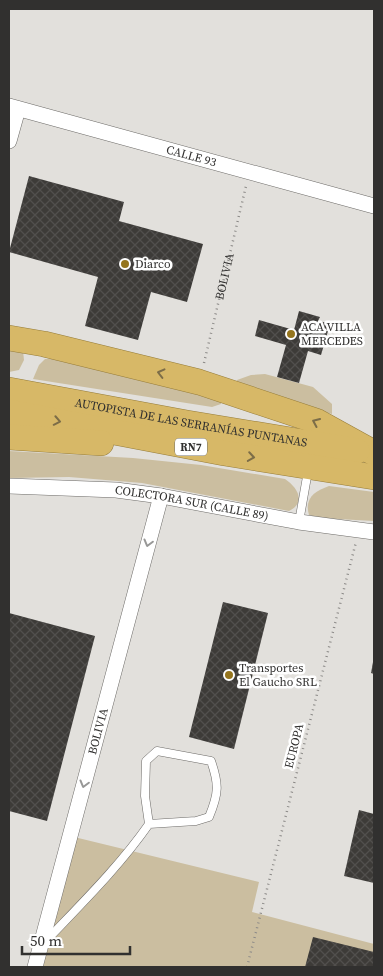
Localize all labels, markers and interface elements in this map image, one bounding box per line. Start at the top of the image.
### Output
street label: CALLE 93 [164,141,218,170]
street label: BOLIVIA [211,251,238,301]
place label: Diarco [135,256,171,272]
marker: Diarco [119,258,131,270]
place label: ACA VILLA MERCEDES [301,319,363,349]
marker: ACA VILLA MERCEDES [285,328,297,340]
one-way arrow [157,368,166,379]
street label: AUTOPISTA DE LAS SERRANÍAS PUNTANAS [73,394,309,451]
one-way arrow [52,415,61,426]
one-way arrow [312,417,321,428]
road number: RN7 [175,438,207,456]
one-way arrow [246,452,255,462]
street label: COLECTORA SUR (CALLE 89) [114,482,270,524]
one-way arrow [144,538,154,546]
place label: Transportes El Gaucho SRL [239,660,317,690]
marker: Transportes El Gaucho SRL [223,669,235,681]
street label: BOLIVIA [84,706,112,756]
street label: EUROPA [281,722,307,770]
one-way arrow [79,780,89,788]
scale bar [22,924,130,956]
text: 50 m [30,930,62,951]

